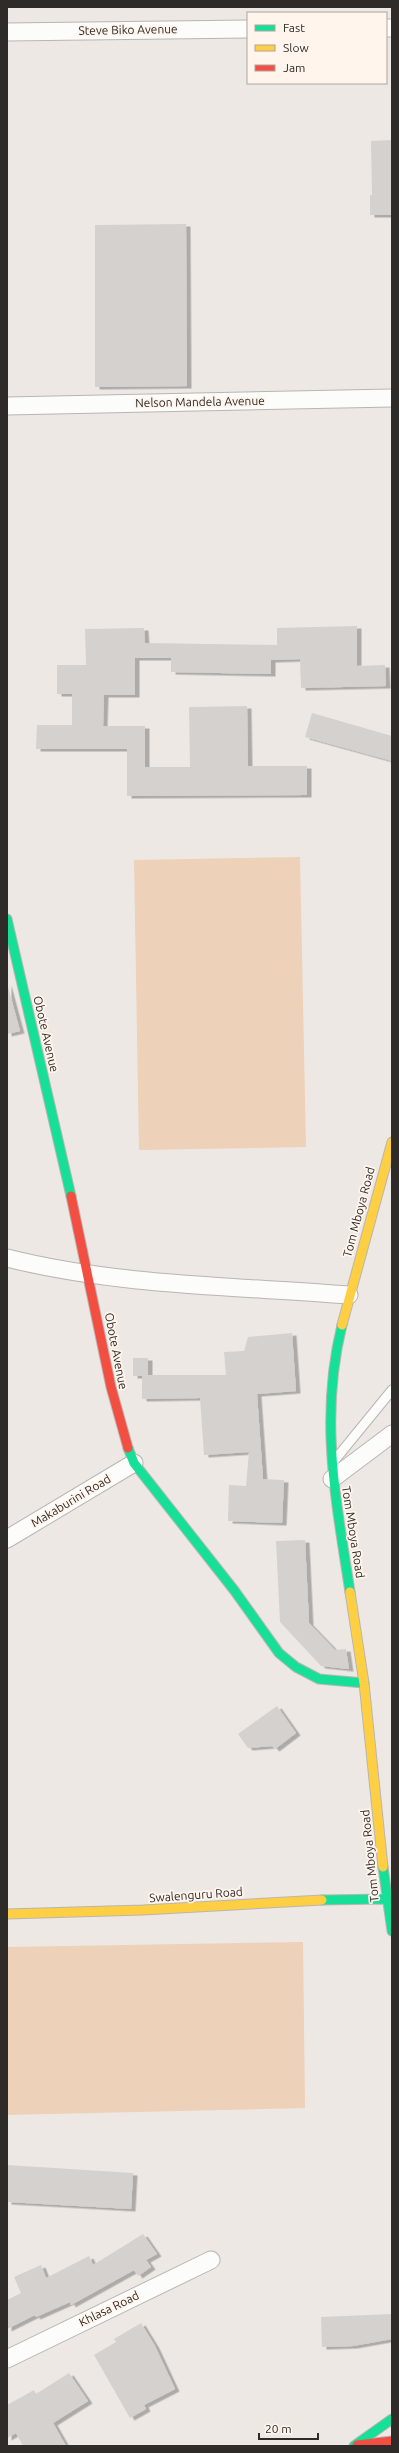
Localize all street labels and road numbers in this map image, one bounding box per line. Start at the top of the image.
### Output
street label: Steve Biko Avenue [78,22,178,37]
street label: Nelson Mandela Avenue [135,394,265,409]
street label: Obote Avenue [31,994,62,1073]
street label: Tom Mboya Road [340,1165,377,1258]
street label: Obote Avenue [103,1311,130,1390]
street label: Makaburini Road [29,1472,113,1529]
street label: Tom Mboya Road [340,1485,367,1579]
street label: Tom Mboya Road [358,1809,381,1903]
street label: Swalenguru Road [149,1885,243,1904]
street label: Khlasa Road [77,2288,141,2329]

